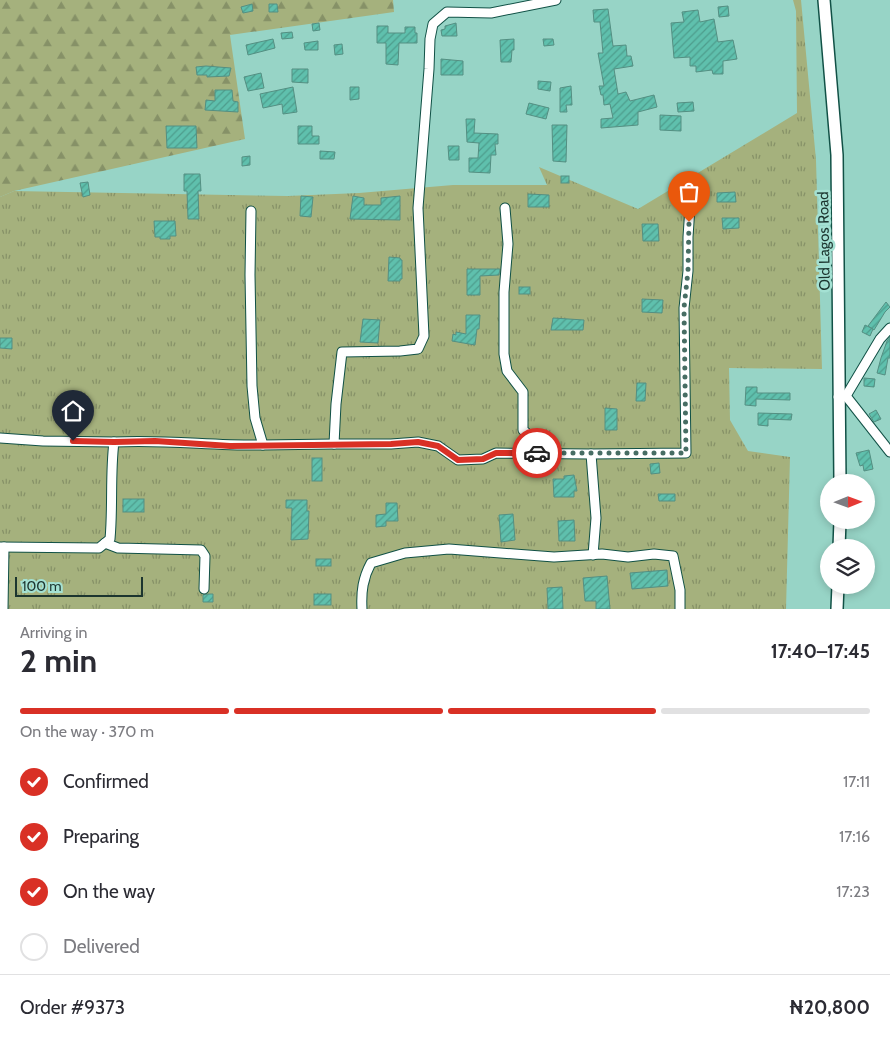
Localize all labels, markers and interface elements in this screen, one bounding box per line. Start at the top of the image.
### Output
pin [668,171,710,222]
icon: bag [675,178,703,206]
street label: Old Lagos Road [814,191,834,291]
pin [52,390,94,441]
icon: home [59,397,87,425]
courier [512,428,562,478]
icon: car [523,439,551,467]
north arrow [820,474,875,529]
map controls [820,474,875,594]
button: layers [820,539,875,594]
scale bar [15,574,142,597]
text: 100 m [22,577,62,595]
text: Arriving in [20,623,87,642]
text: 17:40–17:45 [771,640,870,663]
text: 2 min [20,641,97,680]
text: On the way · 370 m [20,722,154,741]
icon: check [20,768,48,796]
text: Confirmed [63,770,149,793]
text: 17:11 [843,772,870,791]
icon: check [20,823,48,851]
text: Preparing [63,825,139,848]
text: 17:16 [839,827,870,846]
icon: check [20,878,48,906]
text: On the way [63,880,155,903]
text: 17:23 [836,882,870,901]
text: Delivered [63,935,140,958]
text: Order #9373 [20,996,125,1019]
text: ₦20,800 [789,996,870,1019]

